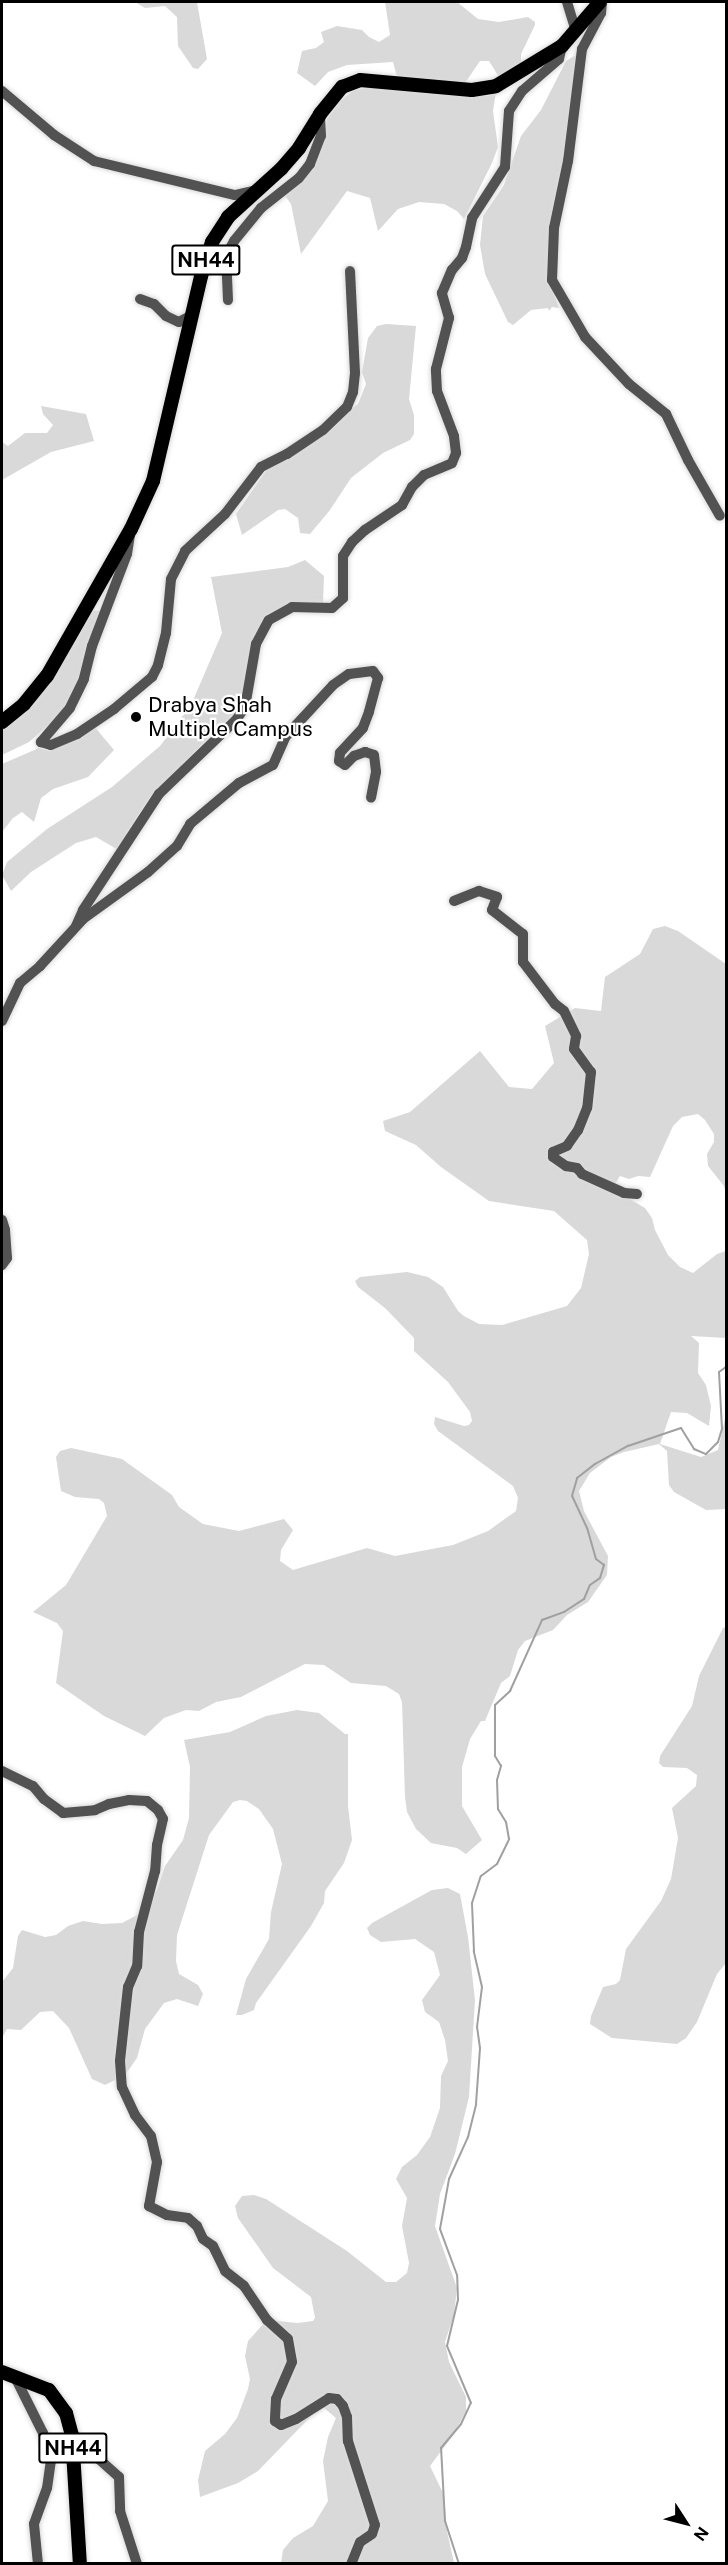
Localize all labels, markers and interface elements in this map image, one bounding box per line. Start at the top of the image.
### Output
road number: NH44 [170,243,242,277]
place label: Drabya Shah Multiple Campus [148,692,313,742]
marker: Drabya Shah Multiple Campus [129,710,143,724]
road number: NH44 [37,2431,109,2465]
north arrow [656,2493,716,2553]
text: N [690,2523,712,2545]

